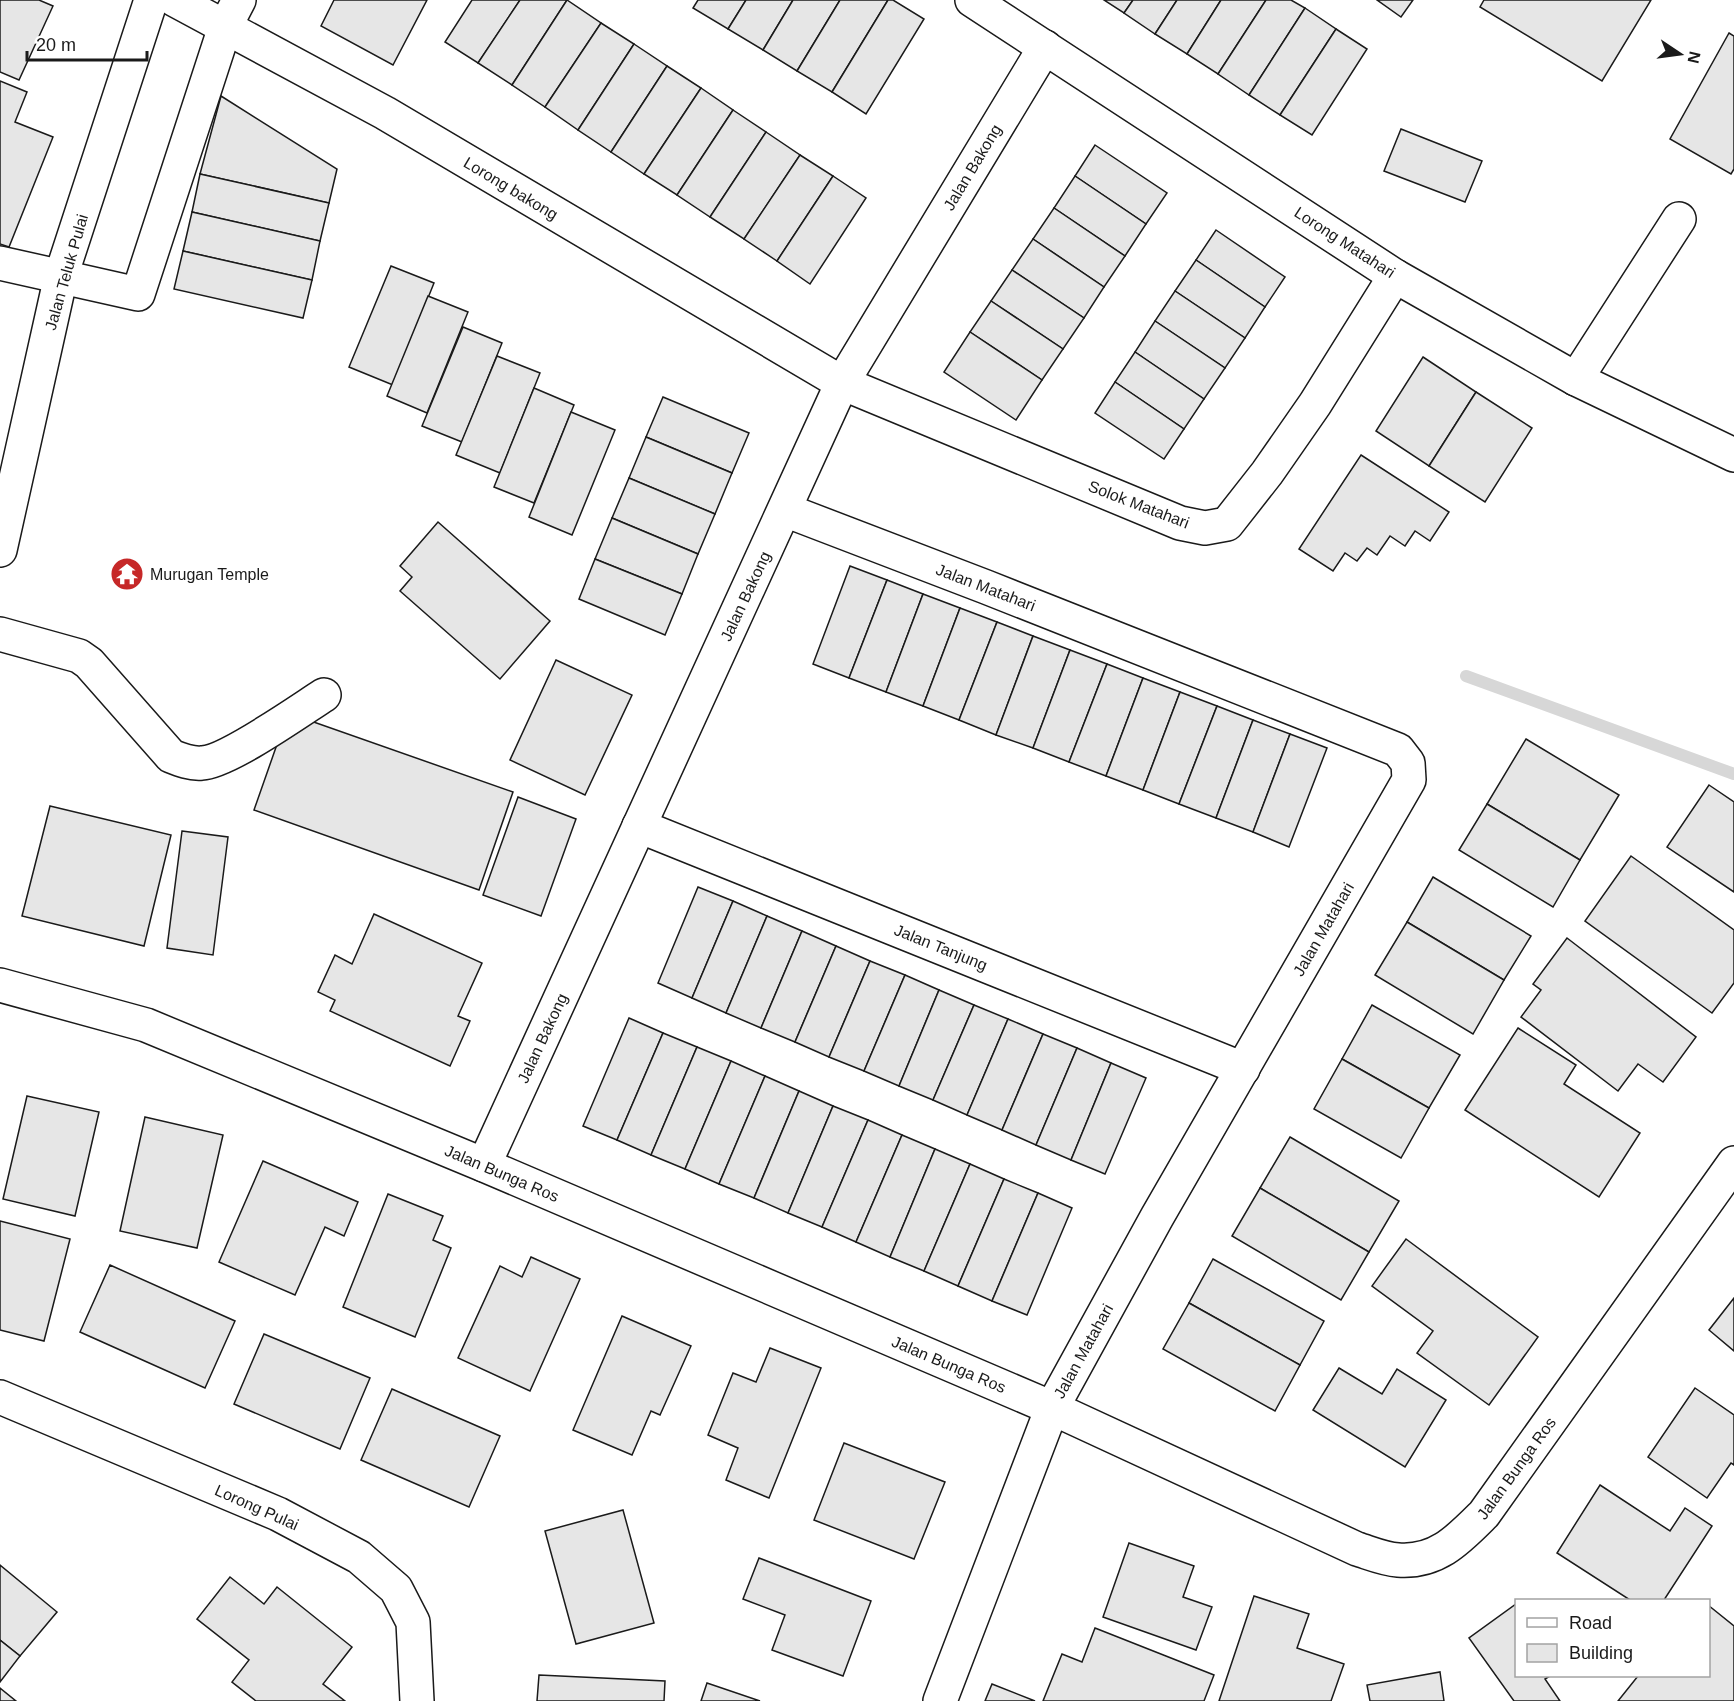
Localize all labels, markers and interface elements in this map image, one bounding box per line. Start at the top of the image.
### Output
scale bar [27,24,147,62]
north arrow [1650,24,1710,84]
text: 20 m [36,35,76,55]
text: N [1685,50,1704,65]
street label: Jalan Bakong [940,121,1005,213]
street label: Lorong bakong [461,154,561,223]
street label: Lorong Matahari [1291,204,1398,281]
street label: Jalan Teluk Pulai [42,212,91,332]
street label: Solok Matahari [1086,477,1192,532]
street label: Jalan Bakong [717,549,774,644]
temple icon: Murugan Temple [109,556,145,592]
street label: Jalan Matahari [934,561,1038,614]
place label: Murugan Temple [150,566,269,583]
street label: Jalan Matahari [1290,880,1357,979]
street label: Jalan Tanjung [892,921,990,974]
street label: Jalan Bakong [514,991,571,1086]
street label: Jalan Bunga Ros [442,1142,561,1205]
street label: Jalan Matahari [1051,1301,1116,1401]
street label: Jalan Bunga Ros [889,1333,1008,1396]
street label: Jalan Bunga Ros [1474,1414,1559,1523]
street label: Lorong Pulai [212,1481,301,1533]
legend [1515,1599,1710,1677]
text: Road [1569,1613,1612,1633]
text: Building [1569,1643,1633,1663]

